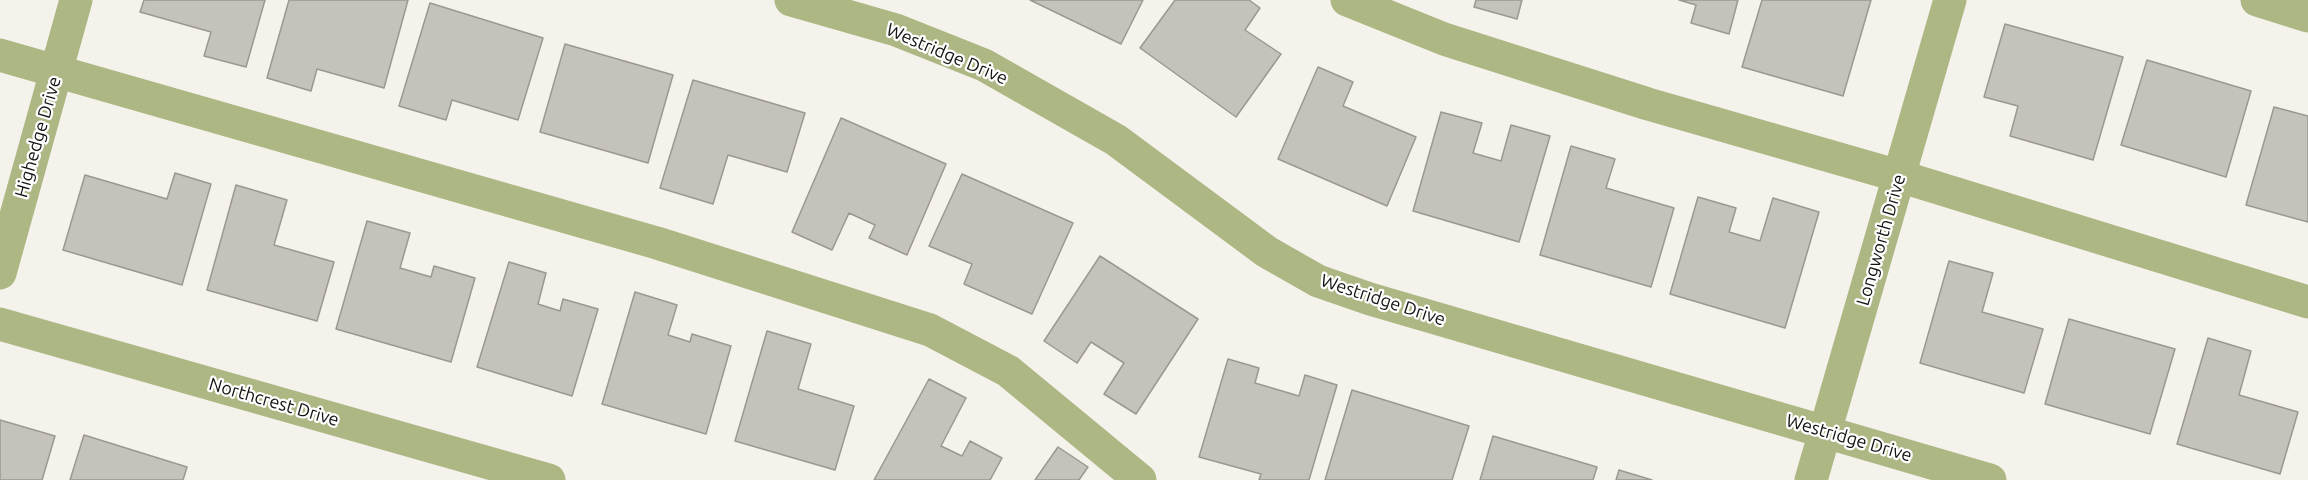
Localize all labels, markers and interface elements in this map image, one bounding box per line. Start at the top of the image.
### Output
street label: Westridge Drive [883,19,1011,89]
street label: Highedge Drive [10,74,66,200]
street label: Longworth Drive [1852,172,1910,308]
street label: Westridge Drive [1318,270,1448,330]
street label: Northcrest Drive [207,373,341,431]
street label: Westridge Drive [1784,410,1914,466]

